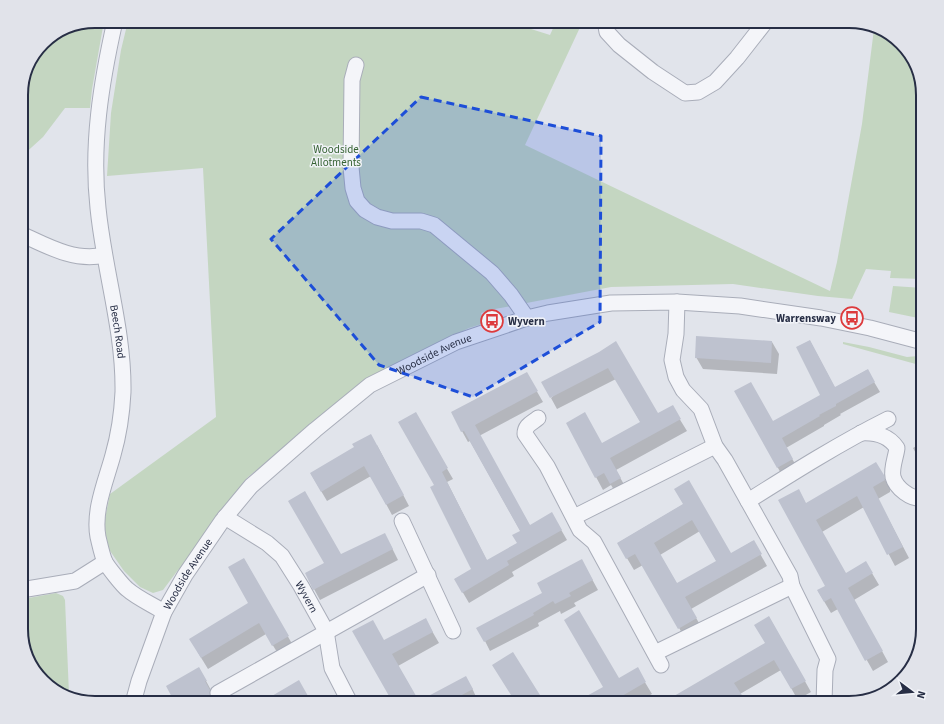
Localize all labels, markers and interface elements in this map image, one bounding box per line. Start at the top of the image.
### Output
park label: Woodside Allotments [311,142,361,170]
street label: Beech Road [107,304,129,359]
bus stop icon: Warrensway [839,305,865,331]
bus stop icon: Wyvern [479,308,505,334]
place label: Warrensway [776,311,836,326]
place label: Wyvern [508,314,545,329]
street label: Woodside Avenue [394,330,474,378]
street label: Woodside Avenue [159,535,216,612]
street label: Wyvern [292,578,322,615]
north arrow [892,672,932,712]
text: N [913,689,929,700]

